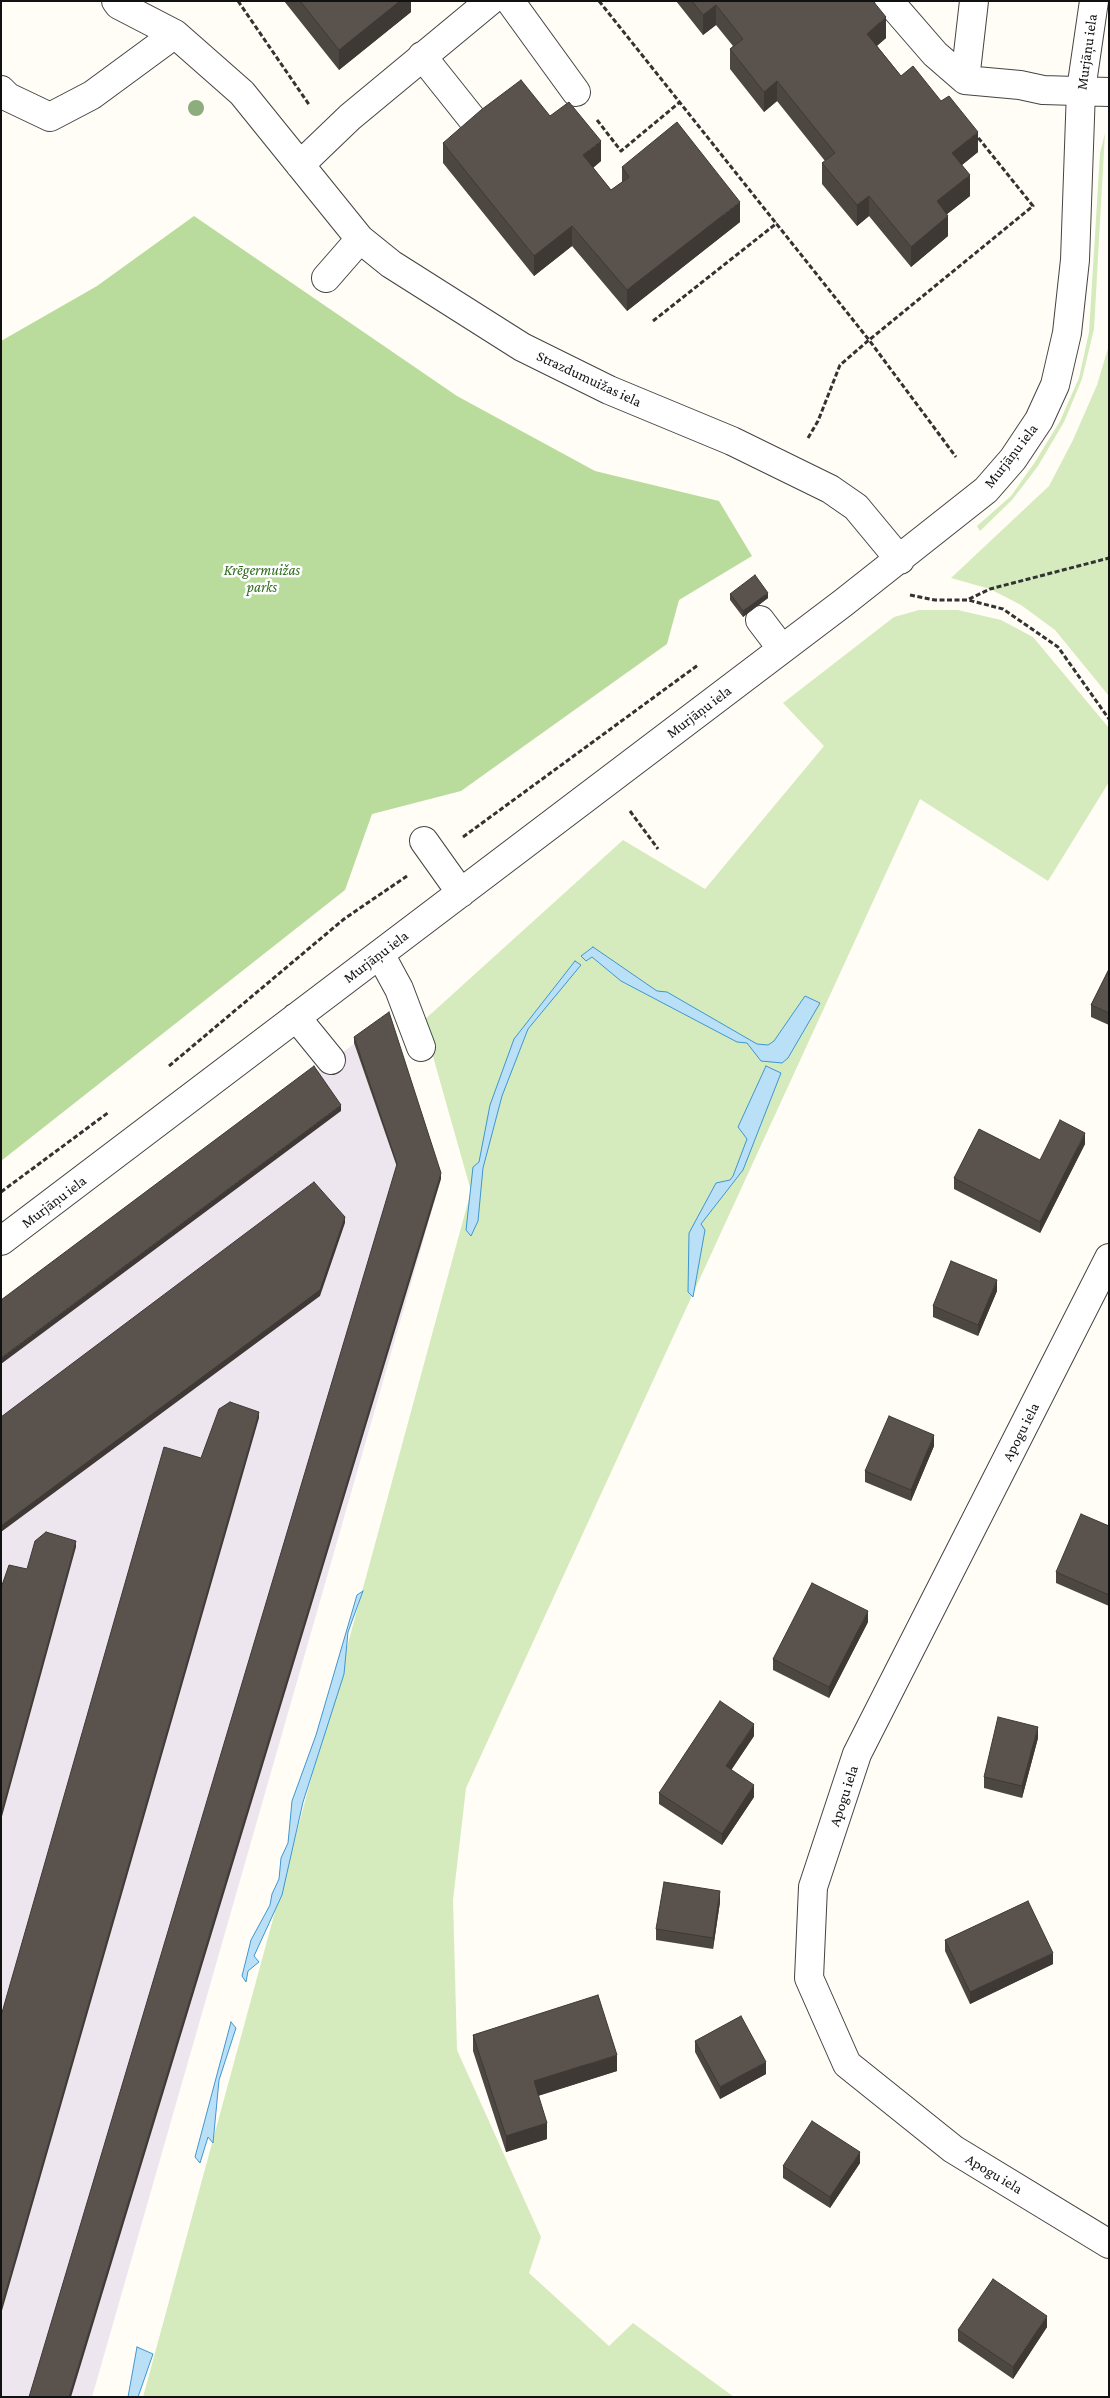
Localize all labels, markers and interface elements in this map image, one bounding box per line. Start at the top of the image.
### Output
street label: Murjāņu iela [1073,13,1101,91]
street label: Strazdumuižas iela [534,347,644,411]
street label: Murjāņu iela [980,420,1042,492]
park label: Krēgermuižas parks [224,561,300,596]
street label: Murjāņu iela [663,682,735,742]
street label: Murjāņu iela [340,927,412,987]
street label: Murjāņu iela [18,1172,90,1232]
street label: Apogu iela [999,1400,1043,1464]
street label: Apogu iela [826,1763,862,1829]
street label: Apogu iela [962,2150,1026,2198]

